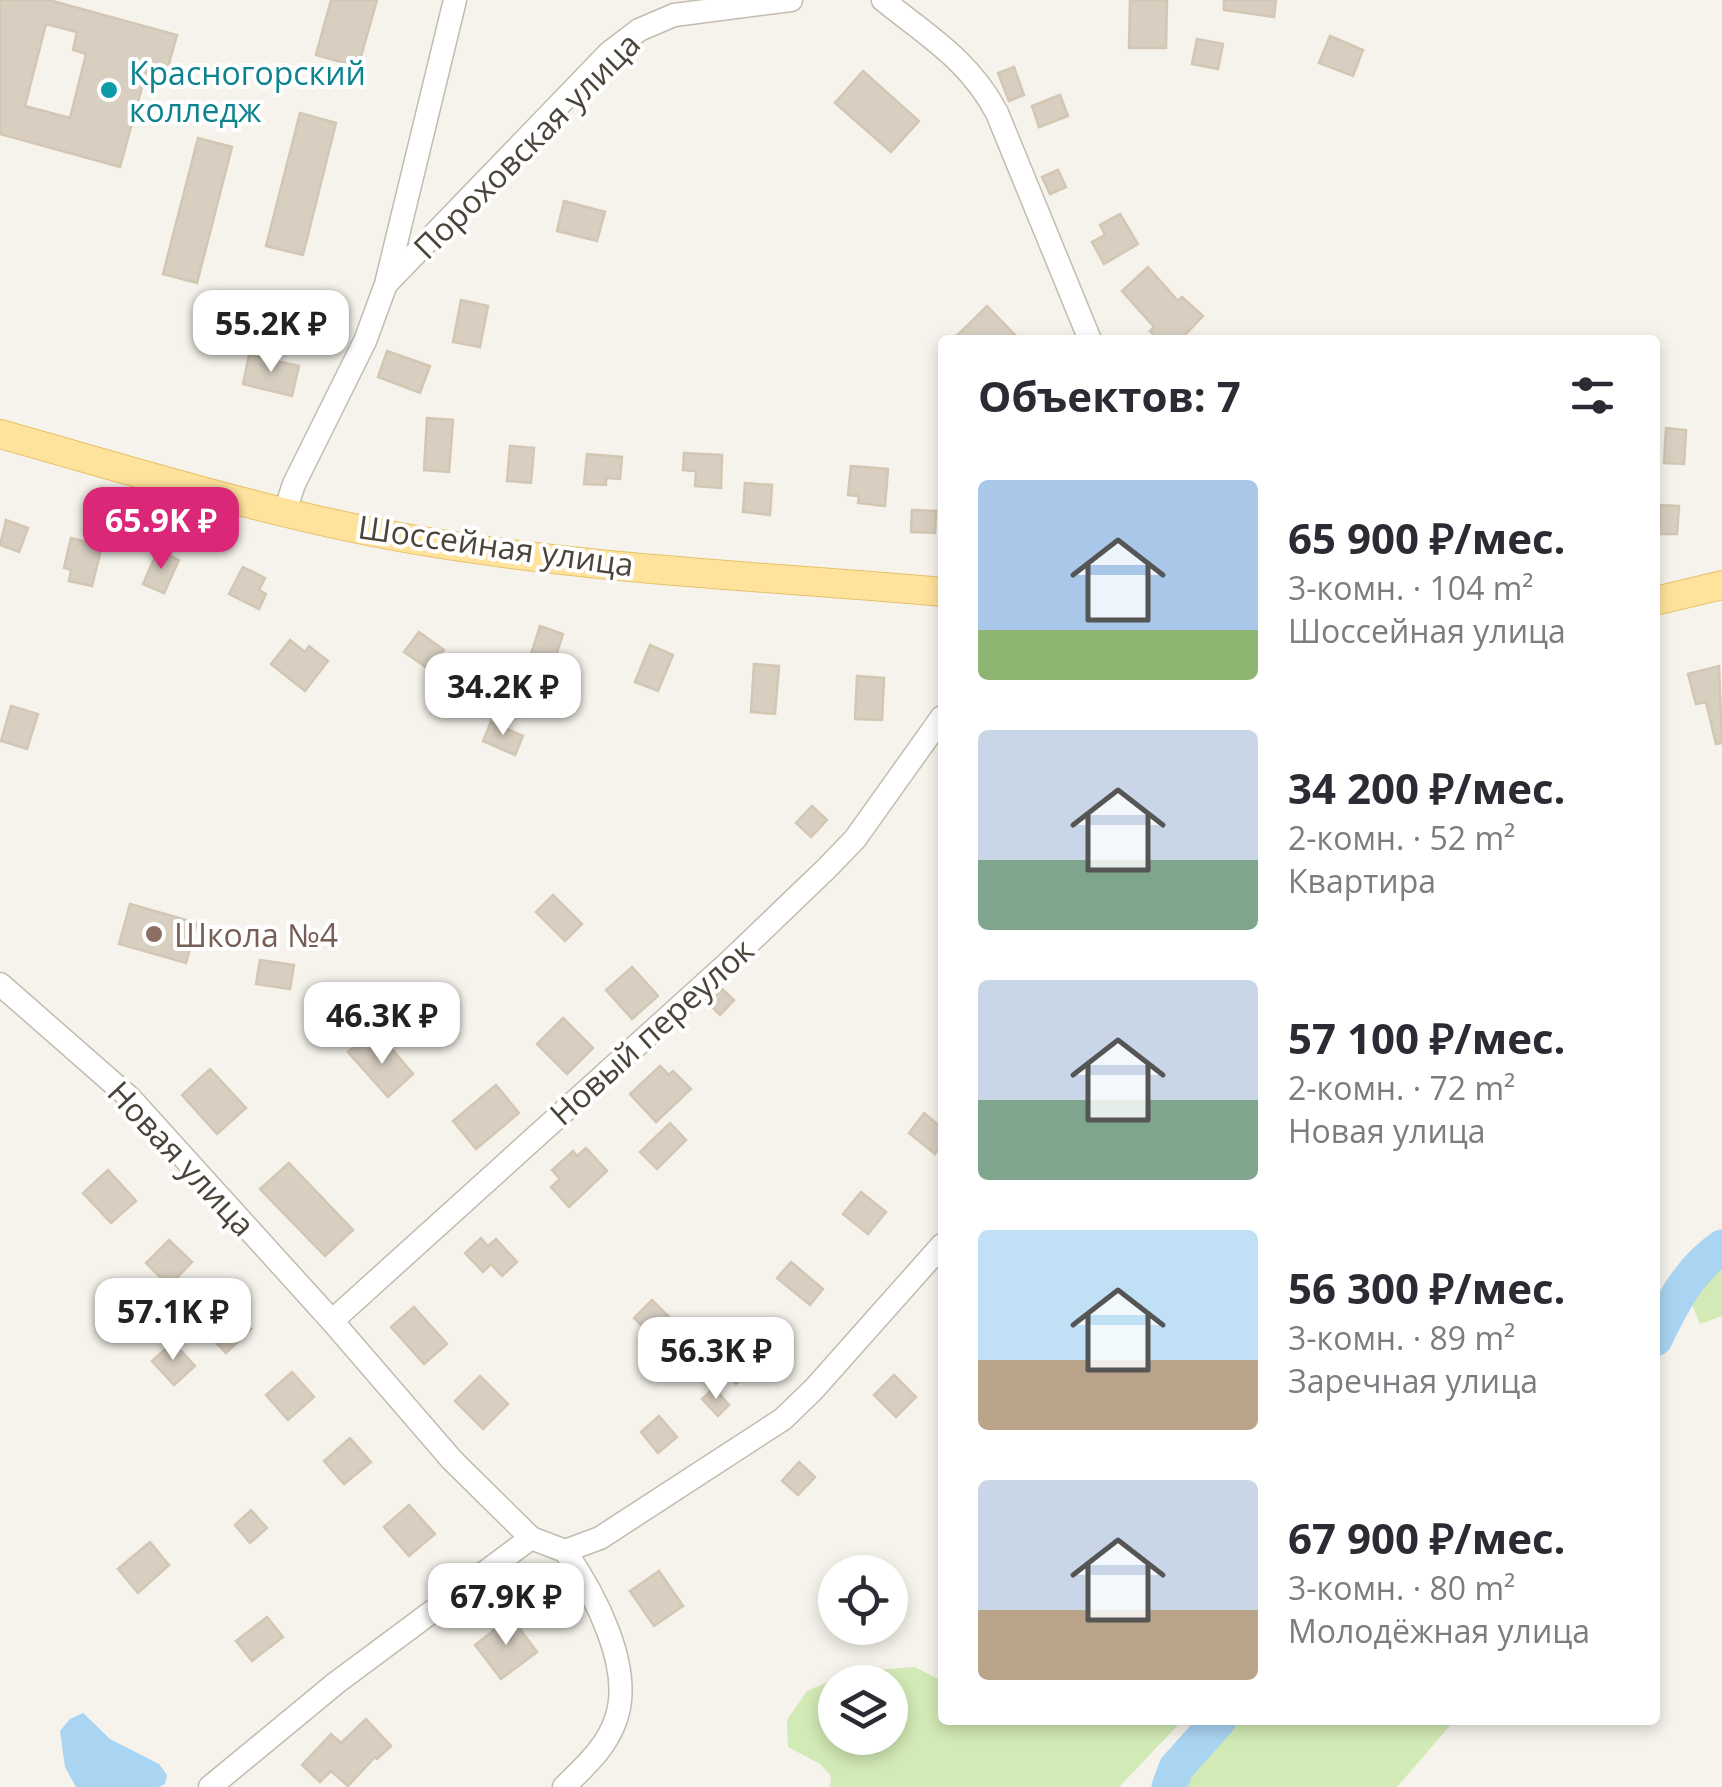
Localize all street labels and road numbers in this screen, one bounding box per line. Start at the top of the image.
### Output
street label: Пороховская улица [403,22,649,268]
street label: Шоссейная улица [355,504,637,586]
street label: Новый переулок [540,928,762,1134]
street label: Новая улица [99,1071,265,1245]

